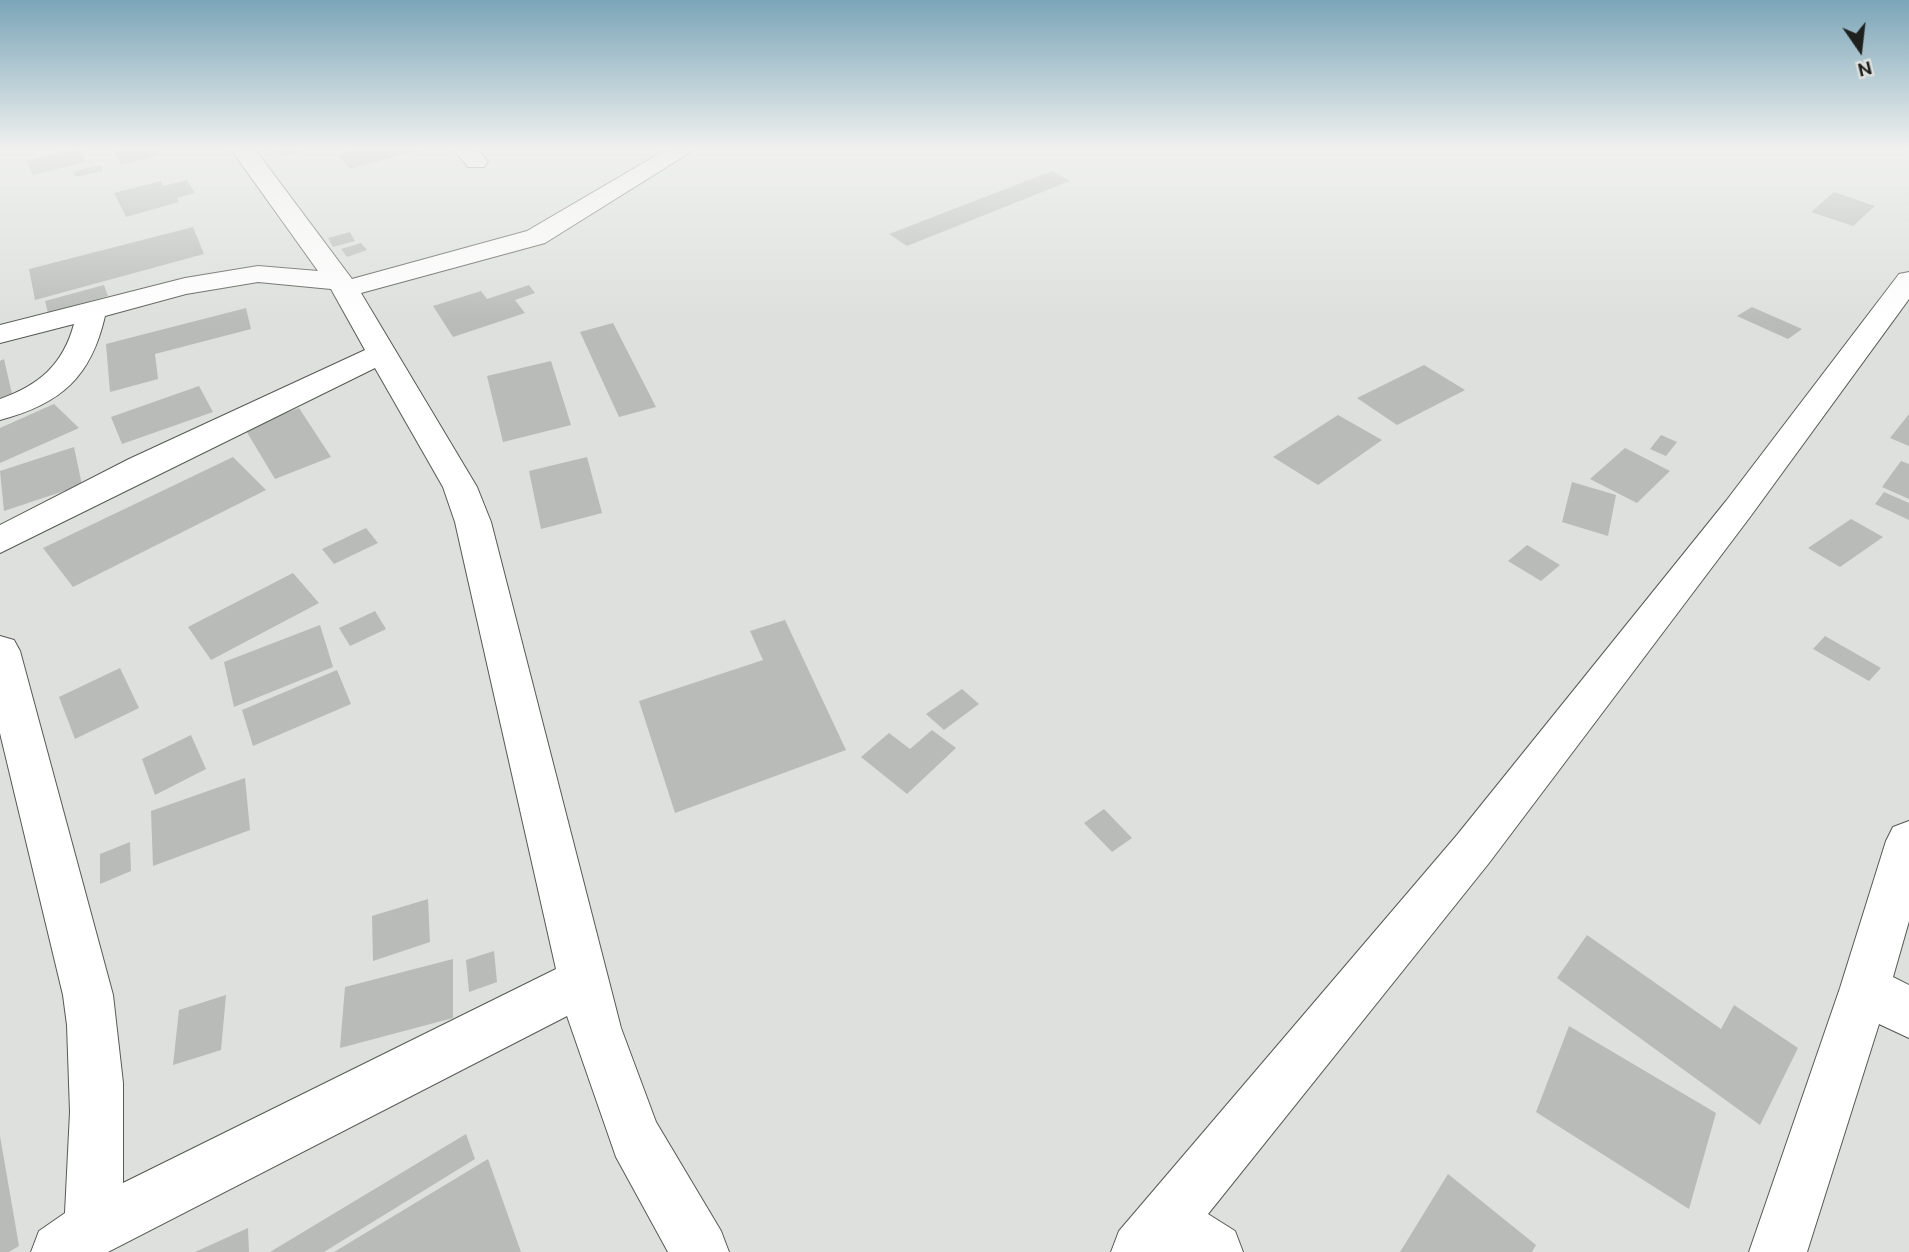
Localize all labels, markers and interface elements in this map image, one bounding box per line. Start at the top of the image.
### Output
north arrow [1825,14,1895,84]
text: N [1856,57,1875,82]

